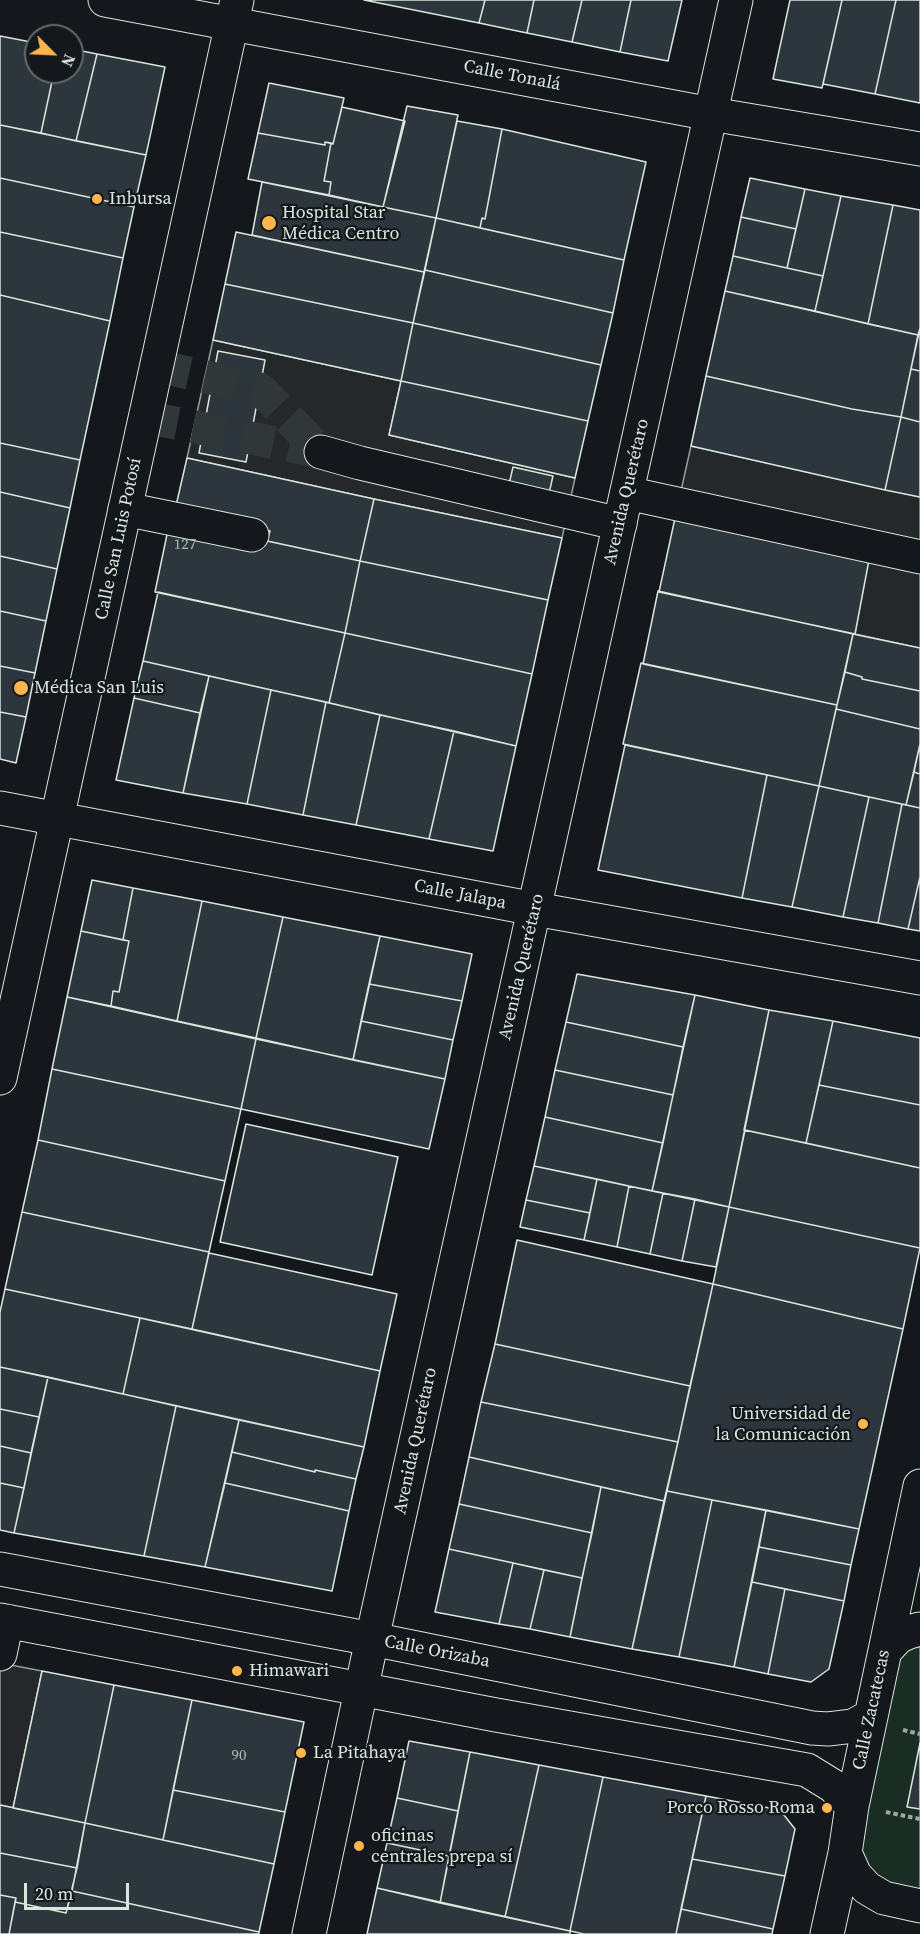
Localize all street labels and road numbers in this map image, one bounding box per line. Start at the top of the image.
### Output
street label: Calle Tonalá [462,56,562,96]
street label: Avenida Querétaro [600,417,654,567]
street label: Calle San Luis Potosí [91,456,147,622]
street label: Calle Jalapa [412,875,508,915]
street label: Avenida Querétaro [495,892,549,1042]
street label: Avenida Querétaro [390,1366,442,1516]
street label: Calle Orizaba [382,1631,492,1673]
street label: Calle Zacatecas [849,1648,895,1772]

